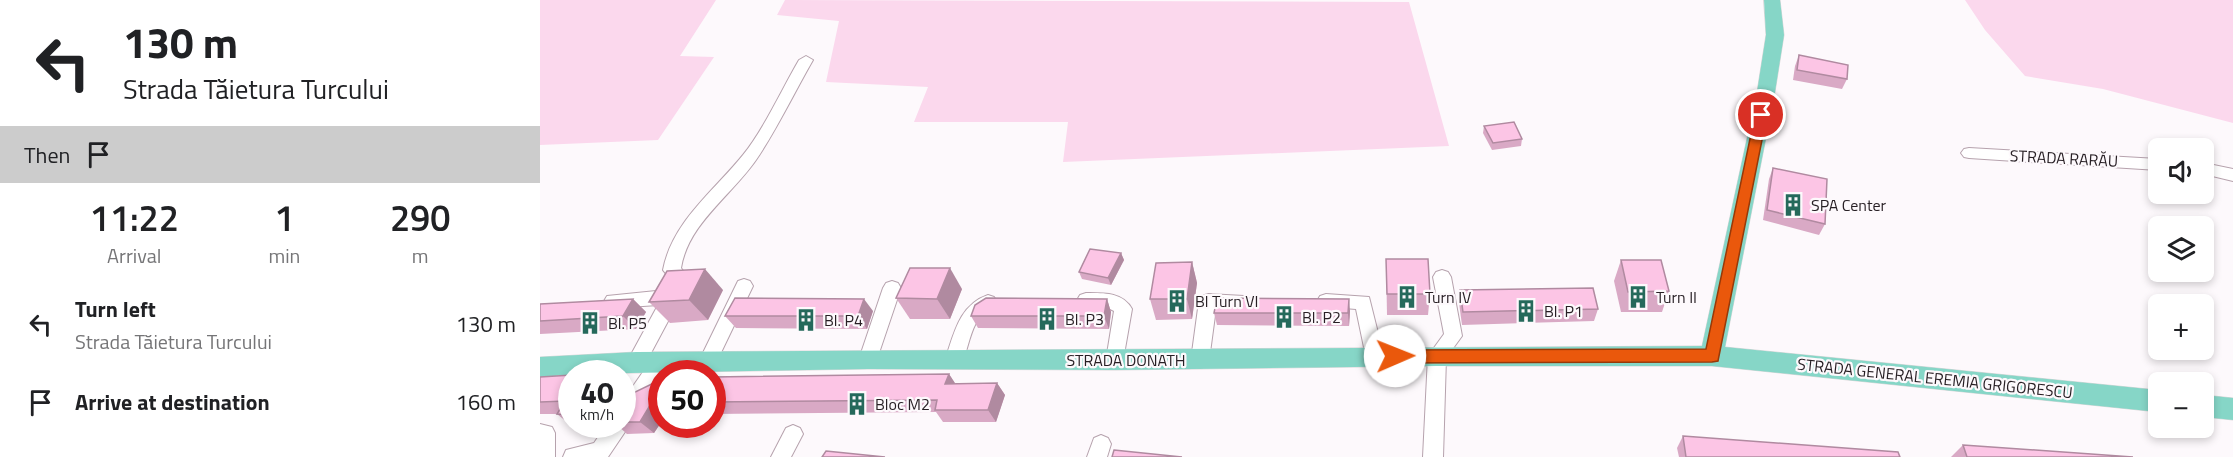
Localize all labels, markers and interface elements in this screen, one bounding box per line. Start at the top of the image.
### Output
text: 130 m [123,10,238,74]
icon: left [24,24,102,102]
text: Strada Tăietura Turcului [123,68,389,109]
pin [1735,89,1786,140]
icon: arrive [1744,98,1777,131]
text: Then [24,138,70,172]
icon: arrive [82,138,115,171]
map controls [2148,138,2214,438]
button: sound [2148,138,2214,204]
street label: STRADA RARĂU [2009,143,2119,173]
text: 11:22 [90,190,179,245]
text: 1 [274,190,294,245]
text: 290 [390,190,450,245]
building icon: SPA Center [1780,192,1806,218]
place label: SPA Center [1811,193,1887,217]
button: layers [2148,216,2214,282]
text: Arrival [107,240,161,271]
text: min [268,240,300,271]
text: m [412,240,428,271]
building icon: Turn IV [1394,284,1420,310]
building icon: Turn II [1625,284,1651,310]
place label: Turn IV [1425,285,1471,309]
place label: Turn II [1656,285,1697,309]
building icon: Bl Turn VI [1164,288,1190,314]
place label: Bl Turn VI [1195,289,1259,313]
text: Turn left [75,292,156,326]
button: + [2148,294,2214,360]
building icon: Bl. P1 [1513,298,1539,324]
place label: Bl. P1 [1544,299,1583,323]
building icon: Bl. P2 [1271,304,1297,330]
place label: Bl. P2 [1302,305,1341,329]
building icon: Bl. P3 [1034,306,1060,332]
text: 130 m [456,307,516,341]
building icon: Bl. P4 [793,307,819,333]
place label: Bl. P3 [1065,307,1104,331]
icon: left [24,308,57,341]
place label: Bl. P4 [824,308,863,332]
building icon: Bl. P5 [577,310,603,336]
place label: Bl. P5 [608,311,647,335]
position arrow [1363,324,1427,388]
text: Strada Tăietura Turcului [75,326,272,357]
street label: STRADA DONATH [1066,348,1186,372]
street label: STRADA GENERAL EREMIA GRIGORESCU [1796,352,2074,404]
speed limit sign: 50 [648,360,726,438]
text: 40 [580,369,614,415]
button: − [2148,372,2214,438]
text: Arrive at destination [75,385,270,419]
text: 160 m [456,385,516,419]
icon: arrive [24,386,57,419]
building icon: Bloc M2 [844,391,870,417]
place label: Bloc M2 [875,392,930,416]
text: km/h [580,403,614,426]

